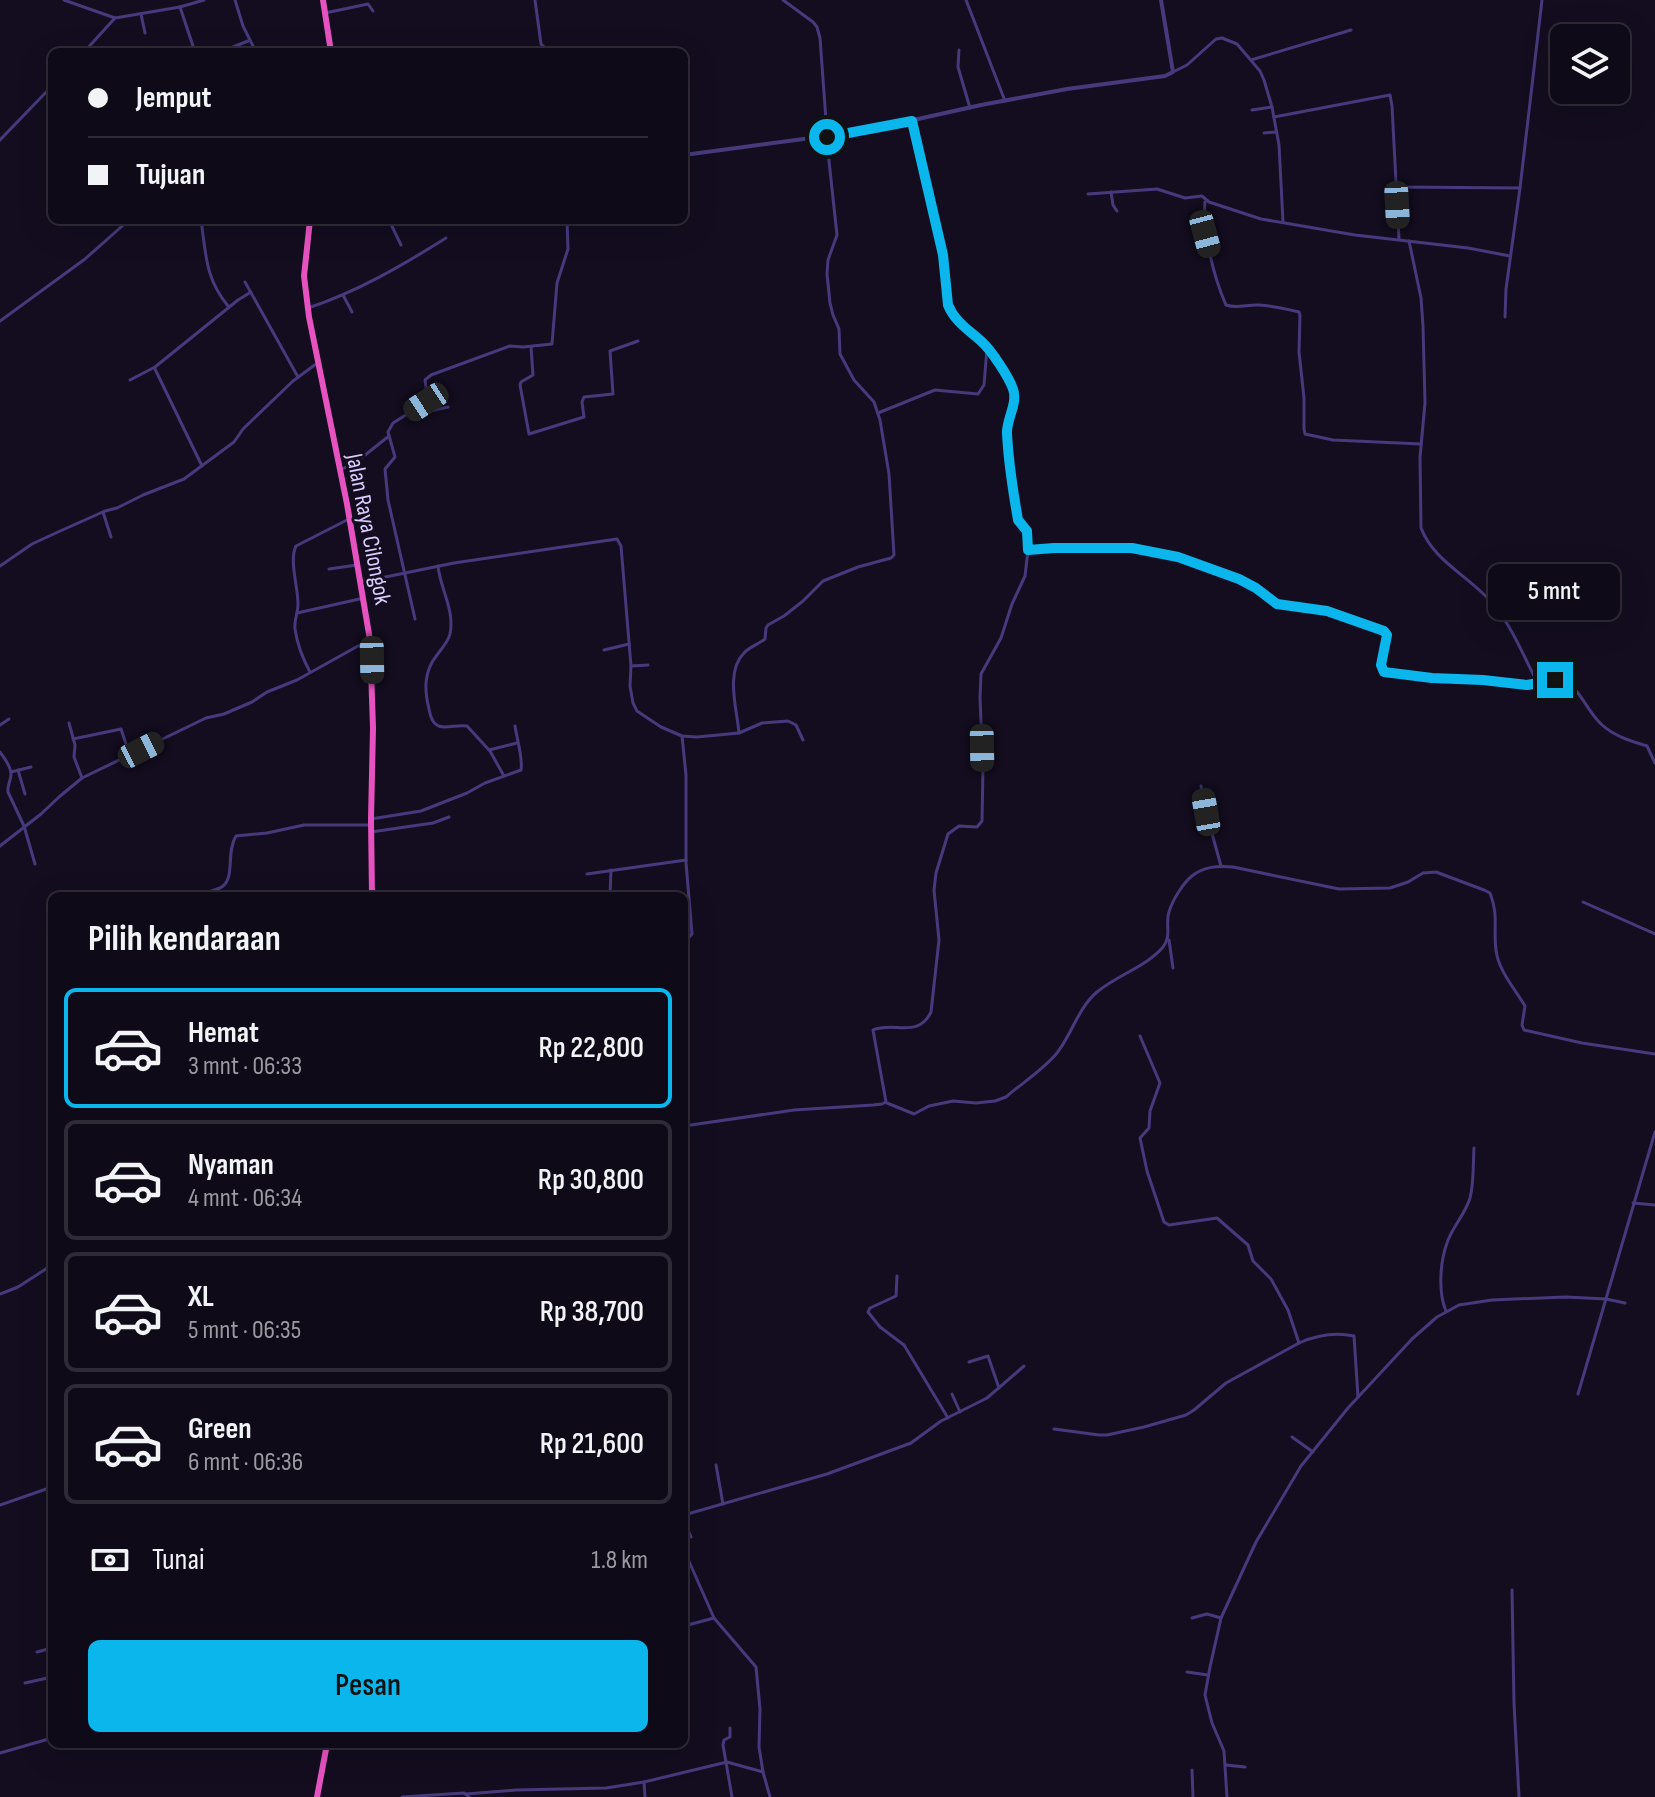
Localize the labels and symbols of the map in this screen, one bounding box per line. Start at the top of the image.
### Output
route start [809,119,845,155]
car [1384,180,1410,230]
car [1187,208,1223,260]
car [399,379,453,425]
street label: Jalan Raya Cilongok [339,450,397,607]
callout: 5 mnt [1489,564,1621,620]
car [360,636,384,684]
route end [1537,662,1573,698]
car [970,724,994,772]
car [114,728,168,772]
car [1190,786,1222,838]

